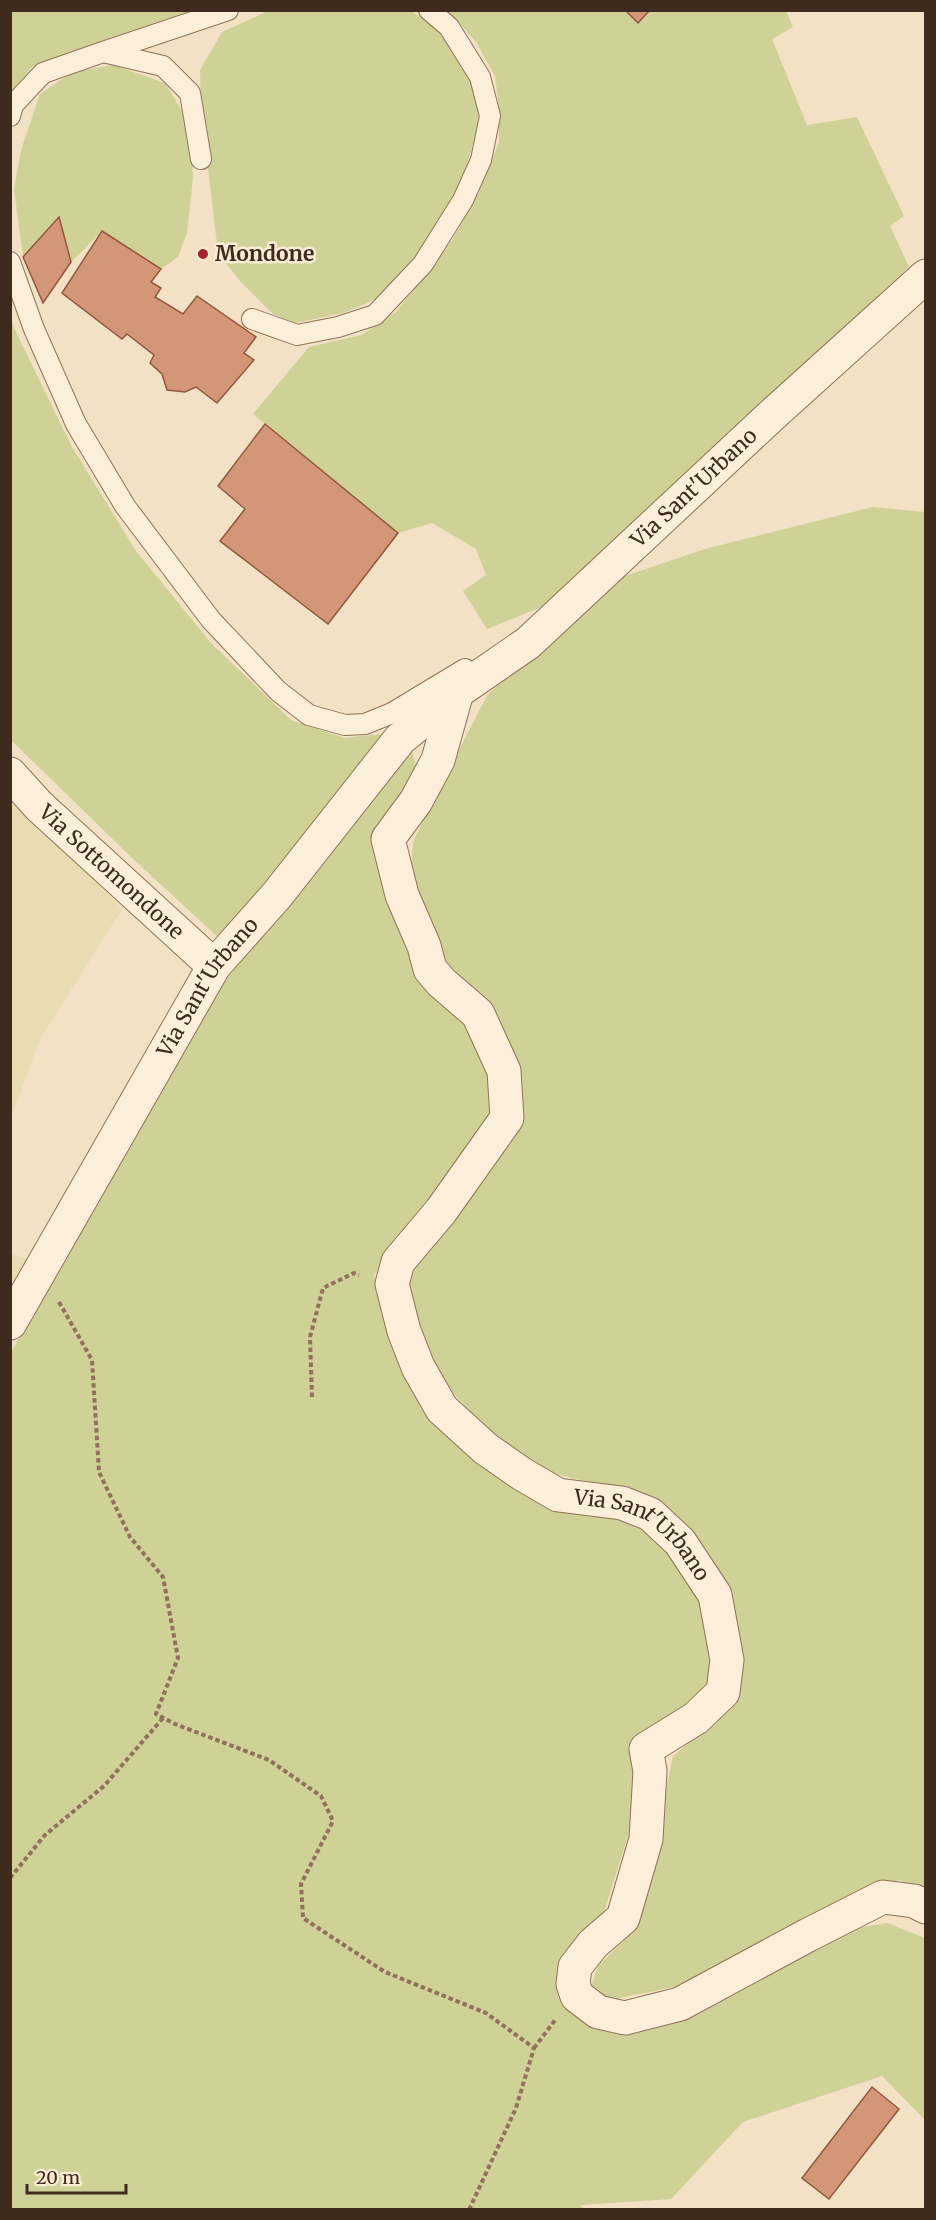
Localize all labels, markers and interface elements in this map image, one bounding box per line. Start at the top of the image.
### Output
place label: Mondone [215,240,314,267]
marker: Mondone [196,247,210,261]
street label: Via Sant'Urbano [624,422,763,554]
street label: Via Sottomondone [33,798,190,945]
street label: Via Sant'Urbano [150,911,264,1063]
street label: Via Sant'Urbano [571,1483,716,1586]
scale bar [27,2157,126,2195]
text: 20 m [36,2166,80,2189]

